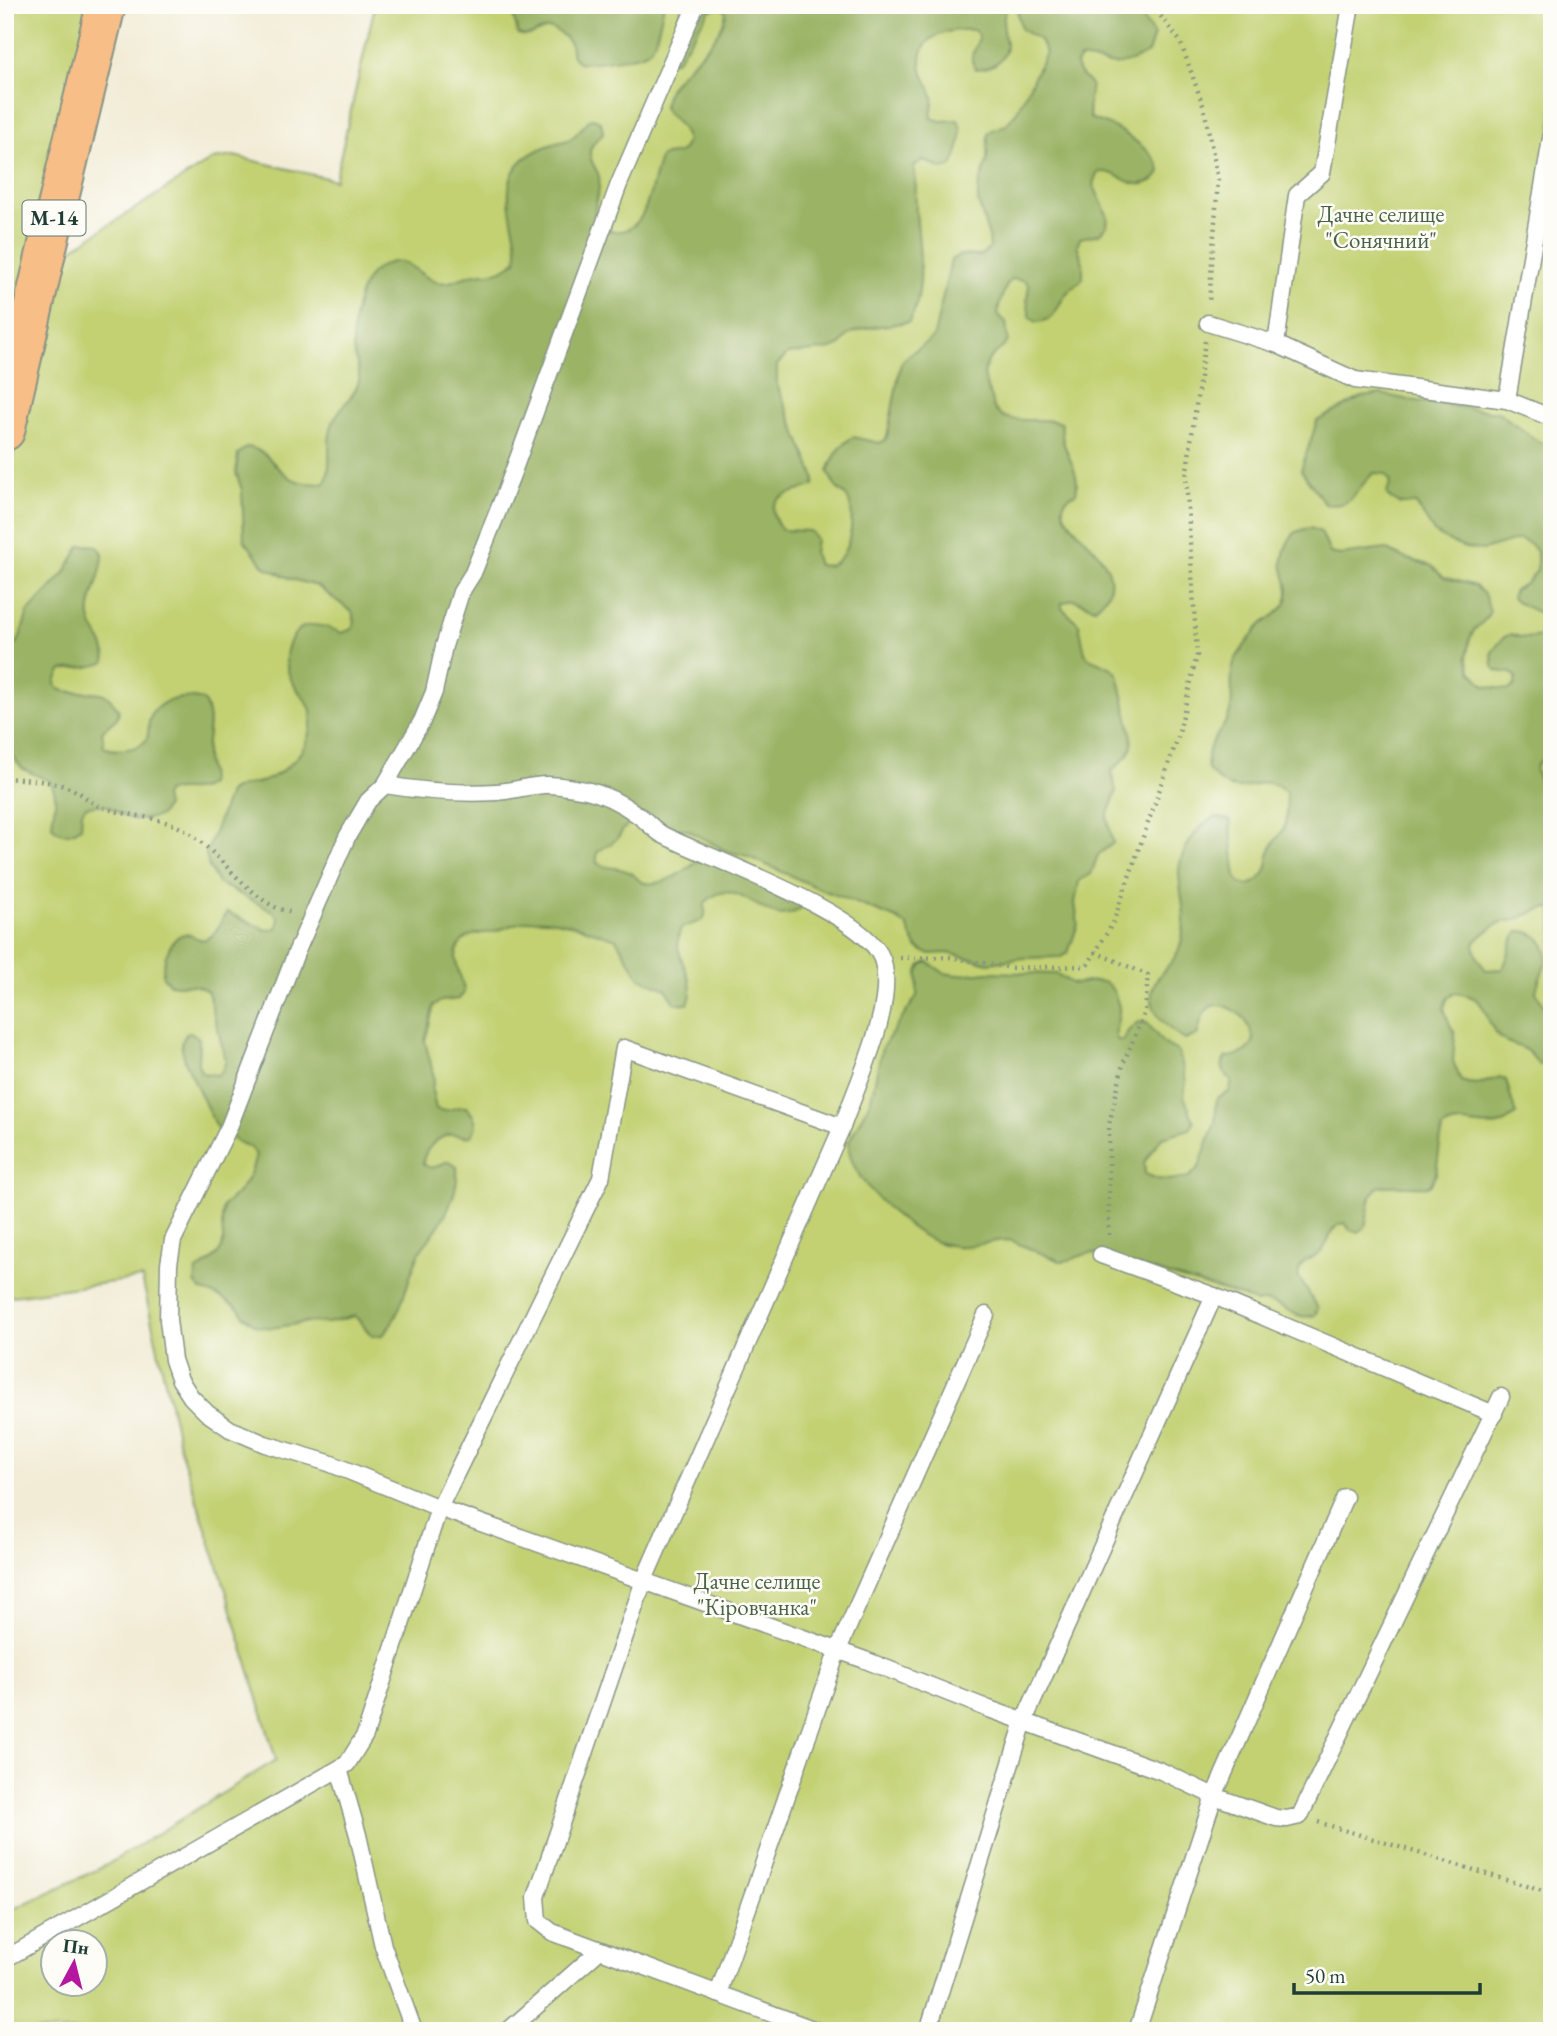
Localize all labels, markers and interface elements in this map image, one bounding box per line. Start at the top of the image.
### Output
park label: Дачне селище "Сонячний" [1318,199,1444,255]
road number: М-14 [22,200,86,235]
park label: Дачне селище "Кіровчанка" [694,1566,820,1622]
north arrow [38,1927,108,1997]
text: Пн [62,1933,90,1961]
scale bar [1294,1952,1480,1996]
text: 50 m [1305,1962,1346,1989]

